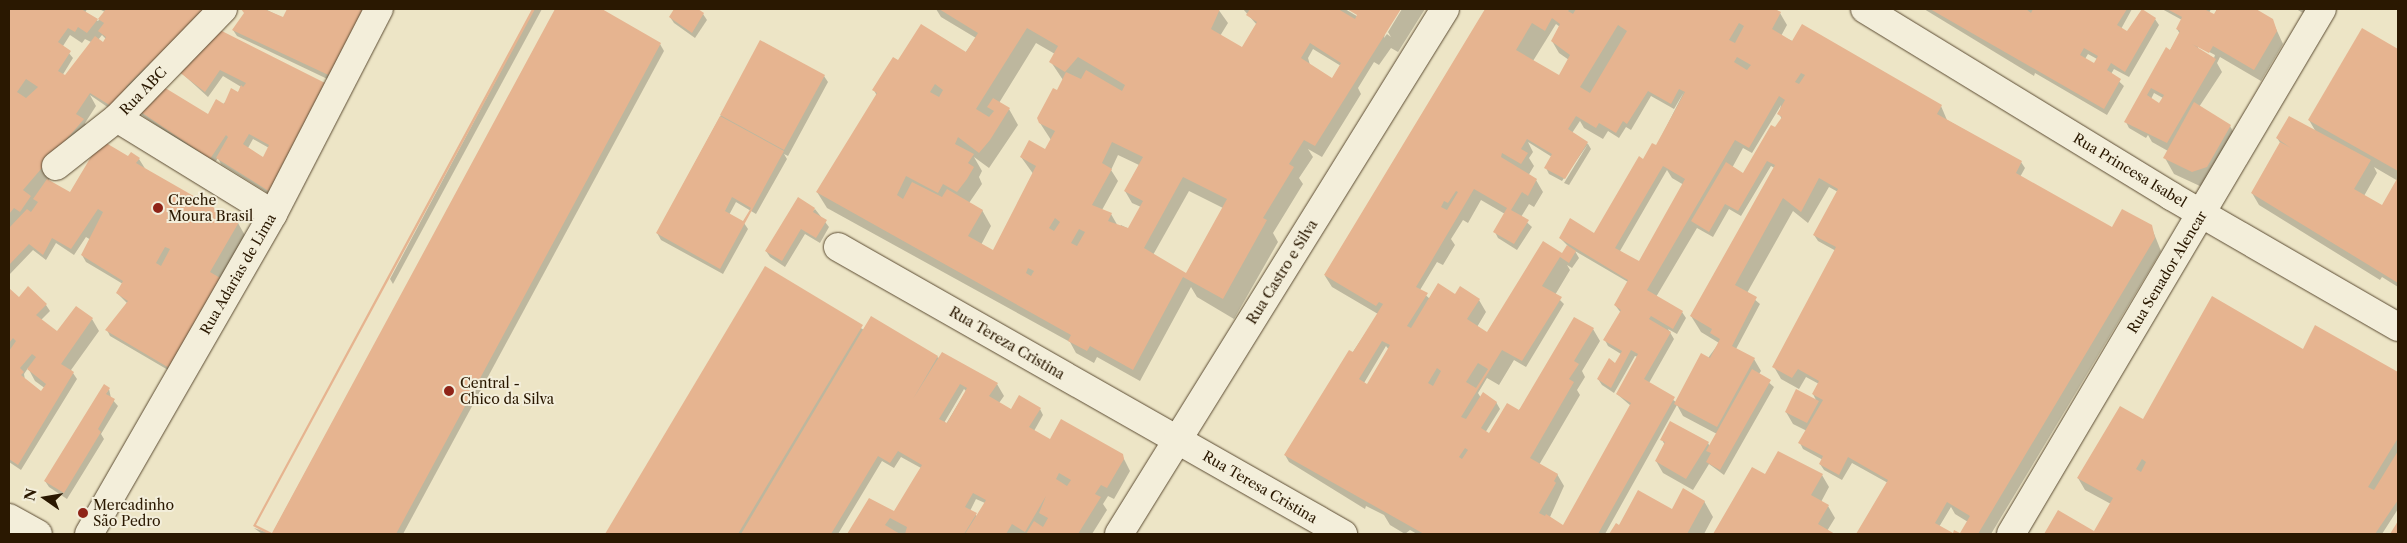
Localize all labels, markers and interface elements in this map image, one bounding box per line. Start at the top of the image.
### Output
street label: Rua ABC [116,63,170,119]
street label: Rua Princesa Isabel [2070,129,2190,211]
place label: Creche Moura Brasil [168,192,253,224]
marker: Creche Moura Brasil [152,202,164,214]
street label: Rua Senador Alencar [2124,207,2210,337]
street label: Rua Adarias de Lima [196,210,280,338]
street label: Rua Castro e Silva [1243,217,1321,327]
street label: Rua Tereza Cristina [946,303,1068,383]
place label: Central - Chico da Silva [460,375,554,408]
marker: Central - Chico da Silva [442,384,456,398]
street label: Rua Teresa Cristina [1199,447,1321,527]
north arrow [20,473,70,523]
text: N [20,487,41,503]
place label: Mercadinho São Pedro [93,497,174,530]
marker: Mercadinho São Pedro [77,507,89,519]

